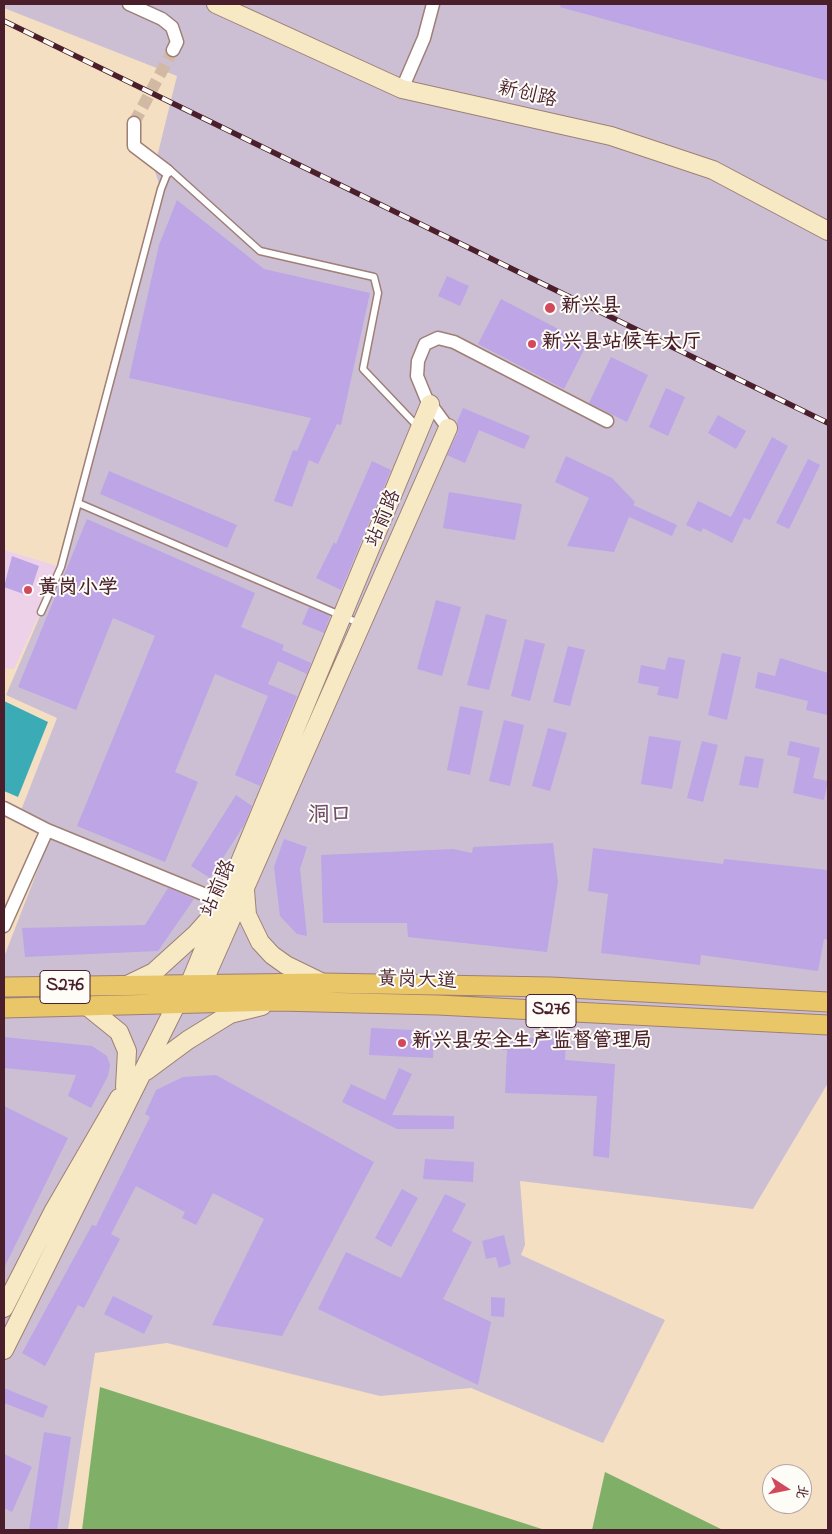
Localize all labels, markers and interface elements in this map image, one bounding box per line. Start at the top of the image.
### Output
street label: 新创路 [495,78,559,114]
place label: 新兴县 [561,296,621,320]
marker: 新兴县 [543,301,557,315]
place label: 新兴县站候车大厅 [542,332,702,356]
marker: 新兴县站候车大厅 [526,338,538,350]
street label: 站前路 [362,487,408,551]
place label: 黄岗小学 [38,578,118,602]
marker: 黄岗小学 [22,584,34,596]
district label: 洞口 [308,804,352,830]
street label: 站前路 [197,857,243,921]
street label: 黄岗大道 [377,969,457,995]
road number: S276 [40,970,90,1004]
road number: S276 [526,994,576,1028]
place label: 新兴县安全生产监督管理局 [412,1031,652,1055]
marker: 新兴县安全生产监督管理局 [396,1037,408,1049]
north arrow [762,1464,812,1514]
text: 北 [790,1483,813,1501]

